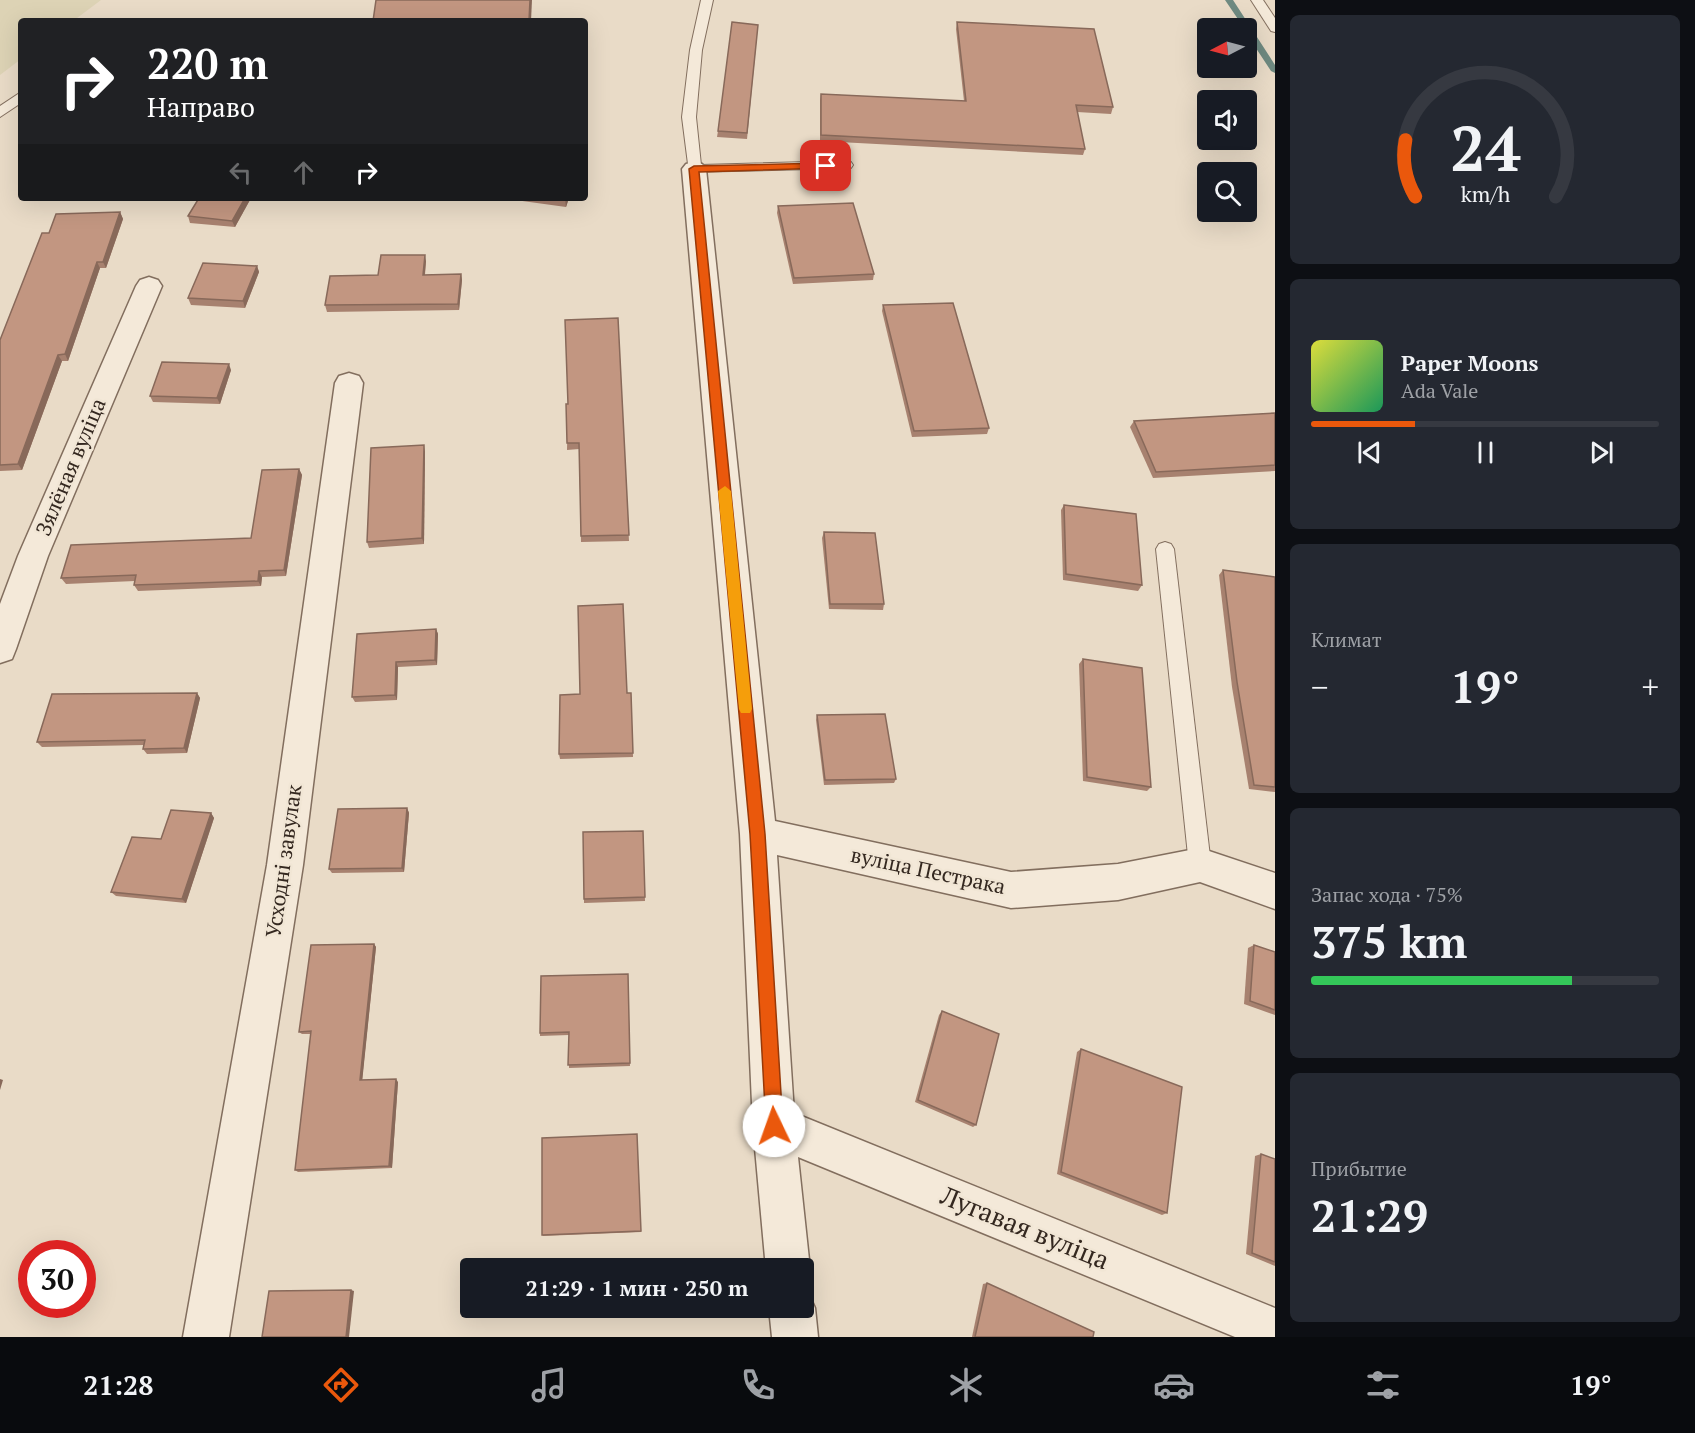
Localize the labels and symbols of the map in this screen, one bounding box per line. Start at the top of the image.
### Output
north arrow [1197,18,1257,78]
pin [800,140,851,191]
street label: Зялёная вуліца [29,393,112,540]
street label: Усходні завулак [258,782,308,939]
street label: вуліца Пестрака [848,840,1009,900]
position arrow [742,1094,806,1158]
street label: Лугавая вуліца [935,1177,1115,1276]
speed limit sign: 30 [18,1240,96,1318]

